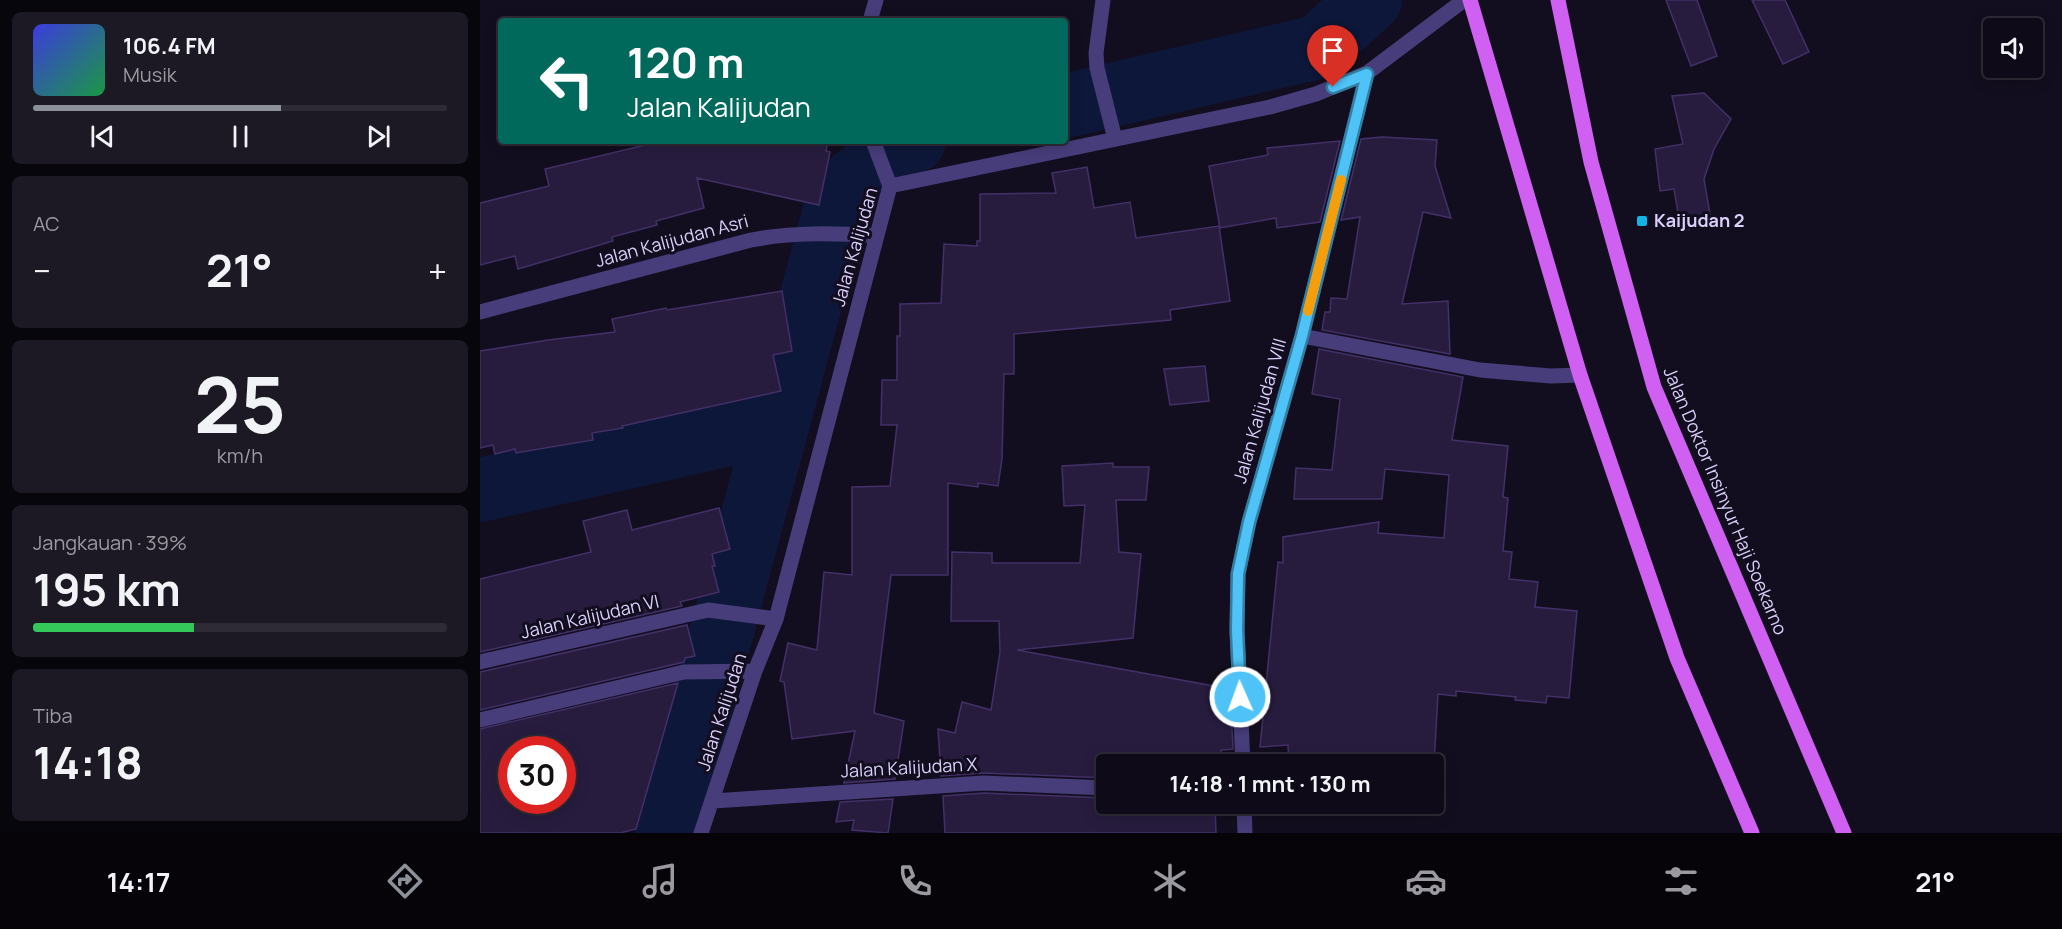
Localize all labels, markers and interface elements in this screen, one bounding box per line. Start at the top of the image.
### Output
map controls [1983,18,2043,78]
button: sound [1983,18,2043,78]
pin [1307,25,1358,87]
text: 106.4 FM [123,31,216,61]
text: 120 m [627,33,744,91]
icon: arrive [1316,34,1349,67]
icon: left [528,42,606,120]
text: Musik [123,61,177,88]
text: Jalan Kalijudan [627,88,811,125]
icon: previous [86,120,119,153]
icon: pause [224,120,257,153]
icon: next [362,120,395,153]
street label: Jalan Kalijudan [826,185,882,309]
street label: Jalan Kalijudan Asri [593,208,751,272]
place label: Kaijudan 2 [1654,208,1745,232]
text: AC [33,210,60,237]
marker: Kaijudan 2 [1635,214,1649,228]
text: 21° [206,239,273,301]
text: − [33,248,51,293]
text: + [428,248,447,293]
street label: Jalan Kalijudan VIII [1227,336,1291,486]
text: 25 [194,350,286,456]
street label: Jalan Doktor Insinyur Haji Soekarno [1658,363,1793,638]
text: km/h [217,442,263,469]
text: Jangkauan · 39% [33,529,187,556]
text: 195 km [33,558,181,620]
street label: Jalan Kalijudan VI [518,588,661,644]
street label: Jalan Kalijudan [691,650,751,774]
position arrow [1208,665,1272,729]
text: Tiba [33,702,73,729]
text: 14:18 [33,731,143,793]
speed limit sign: 30 [498,736,576,814]
street label: Jalan Kalijudan X [840,751,978,783]
text: 14:18 · 1 mnt · 130 m [1169,769,1371,799]
icon: directions [384,860,426,902]
icon: music [639,860,681,902]
icon: phone [894,860,936,902]
icon: climate [1149,860,1191,902]
icon: car [1405,860,1447,902]
icon: filters [1660,860,1702,902]
text: 14:17 [107,863,170,900]
text: 21° [1915,863,1955,900]

